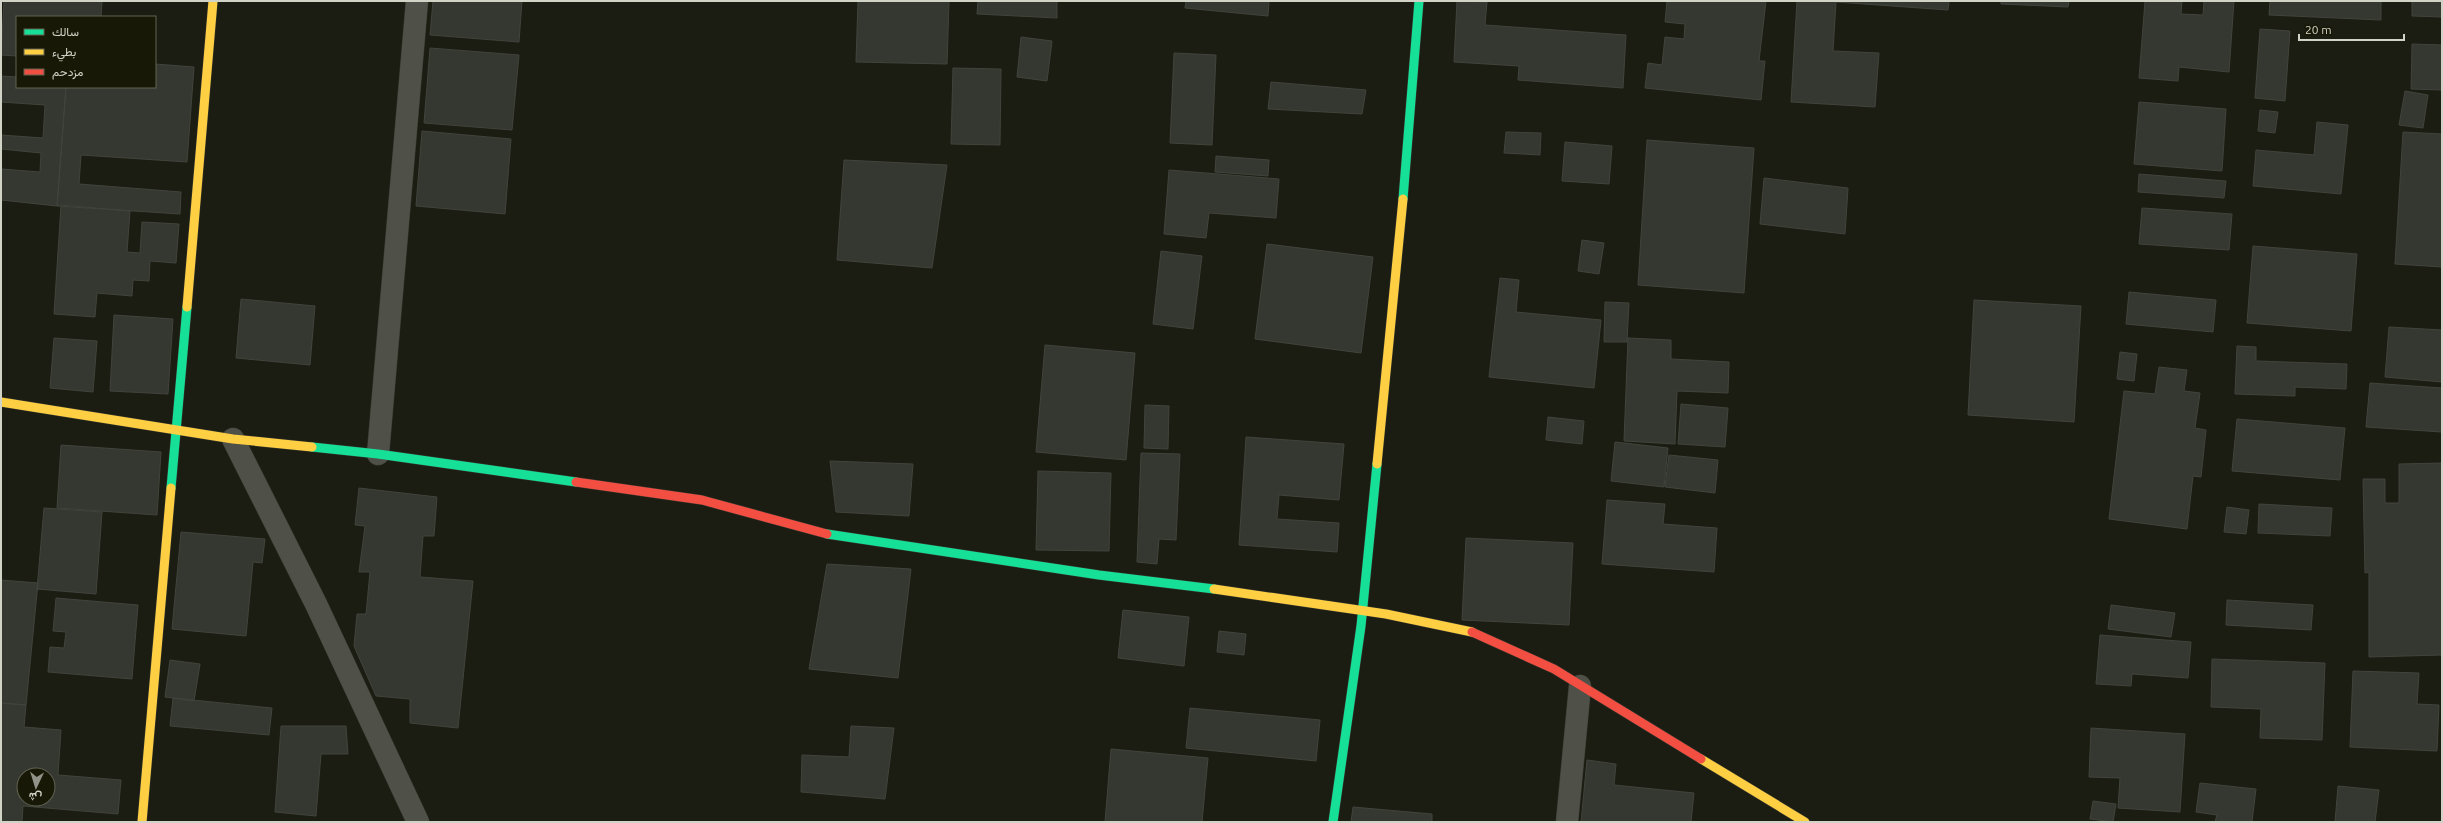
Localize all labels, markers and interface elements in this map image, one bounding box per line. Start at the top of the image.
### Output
legend [16,16,156,88]
scale bar [2299,16,2404,42]
text: 20 m [2305,23,2332,36]
text: سالك [52,25,79,38]
text: بطيء [52,45,76,62]
text: مزدحم [52,65,83,80]
north arrow [16,767,56,807]
text: ش [28,790,42,803]

